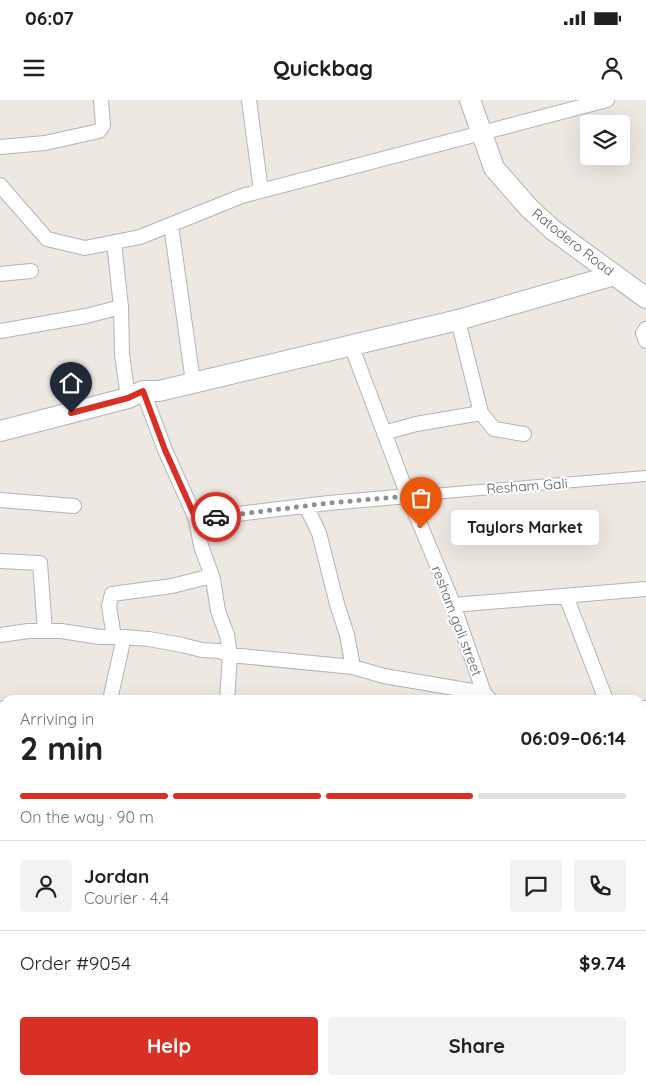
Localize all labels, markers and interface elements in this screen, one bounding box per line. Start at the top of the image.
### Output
text: 06:07 [25,6,74,30]
icon: menu [20,54,48,82]
text: Quickbag [273,54,373,82]
icon: person [598,54,626,82]
map controls [580,115,630,165]
button: layers [580,115,630,165]
street label: Ratodero Road [528,204,618,280]
pin [50,362,92,413]
icon: home [57,369,85,397]
street label: Resham Gali [486,474,568,498]
pin [400,477,442,528]
icon: bag [407,484,435,512]
courier [191,492,241,542]
icon: car [202,503,230,531]
callout: Taylors Market [451,510,598,546]
text: Taylors Market [467,517,583,537]
street label: resham gali street [428,563,486,679]
text: Arriving in [20,709,94,729]
text: 06:09–06:14 [520,726,626,750]
text: 2 min [20,728,103,768]
text: On the way · 90 m [20,807,154,827]
button: person [20,860,72,912]
button: chat [510,860,562,912]
button: phone [574,860,626,912]
text: Jordan [84,864,149,888]
text: Courier · 4.4 [84,888,169,908]
text: Order #9054 [20,951,131,975]
text: $9.74 [579,951,626,975]
button: Help [20,1017,318,1075]
button: Share [328,1017,626,1075]

